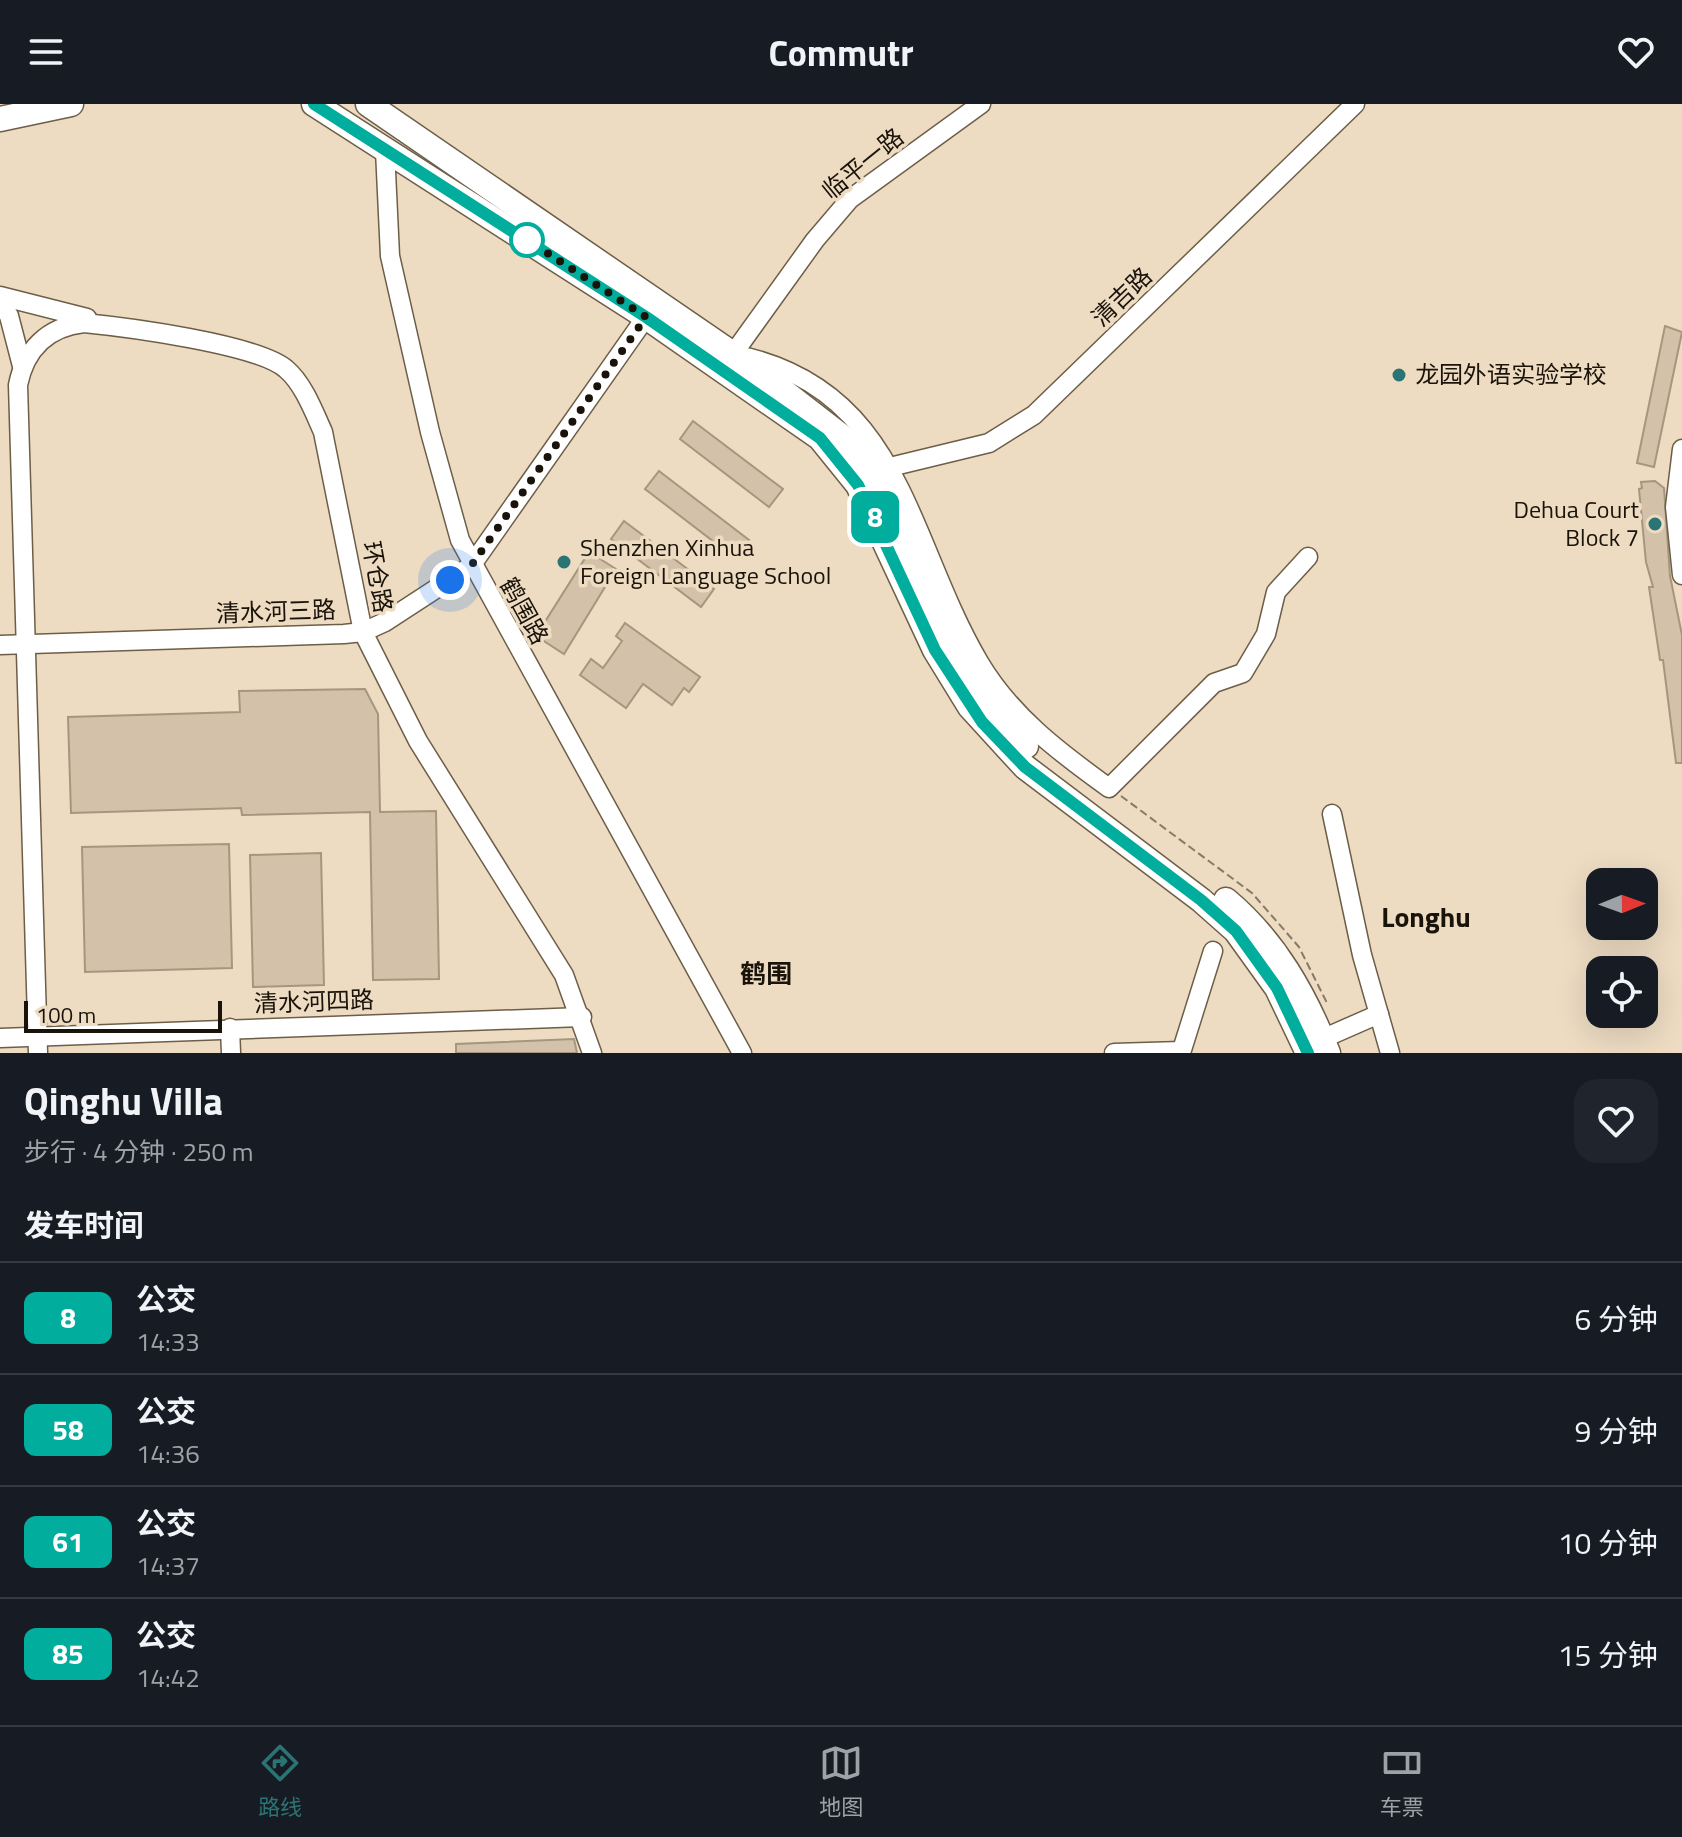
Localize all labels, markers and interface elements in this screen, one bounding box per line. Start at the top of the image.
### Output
text: Commutr [768,25,914,80]
icon: menu [24,30,68,74]
icon: heart [1614,30,1658,74]
street label: 临平一路 [814,119,911,207]
unlabelled marker [510,223,544,257]
street label: 清吉路 [1083,258,1160,334]
place label: 龙园外语实验学校 [1415,356,1607,392]
marker: 龙园外语实验学校 [1390,366,1408,384]
line badge: 8 [849,491,901,543]
place label: Dehua Court Block 7 [1514,491,1640,555]
text: 8 [867,495,883,538]
marker: Dehua Court Block 7 [1646,515,1664,533]
place label: Shenzhen Xinhua Foreign Language School [580,529,831,593]
street label: 环仓路 [354,538,402,615]
marker: Shenzhen Xinhua Foreign Language School [555,553,573,571]
your location [430,560,470,600]
street label: 鹤围路 [492,570,558,651]
street label: 清水河三路 [215,591,337,631]
north arrow [1586,868,1658,940]
map controls [1586,868,1658,1028]
district label: Longhu [1381,895,1471,938]
district label: 鹤围 [740,954,792,993]
button: locate [1586,956,1658,1028]
street label: 清水河四路 [253,981,375,1021]
scale bar [24,997,222,1033]
text: 100 m [36,998,96,1032]
text: Qinghu Villa [24,1072,223,1130]
button: heart [1574,1079,1658,1163]
text: 步行 · 4 分钟 · 250 m [24,1132,254,1171]
text: 发车时间 [24,1202,144,1248]
text: 公交 [136,1276,196,1322]
text: 8 [60,1296,76,1339]
text: 6 分钟 [1575,1296,1658,1342]
text: 14:33 [136,1322,200,1361]
text: 公交 [136,1388,196,1434]
text: 58 [52,1408,84,1451]
text: 9 分钟 [1575,1408,1658,1454]
text: 14:36 [136,1434,200,1473]
text: 公交 [136,1500,196,1546]
text: 61 [52,1520,84,1563]
text: 10 分钟 [1558,1520,1658,1566]
text: 14:37 [136,1546,200,1585]
text: 公交 [136,1612,196,1658]
text: 85 [52,1632,84,1675]
text: 15 分钟 [1558,1632,1658,1678]
text: 14:42 [136,1658,200,1697]
tab: 路线 [258,1741,302,1824]
tab: 地图 [819,1741,863,1824]
tab: 车票 [1380,1741,1424,1824]

